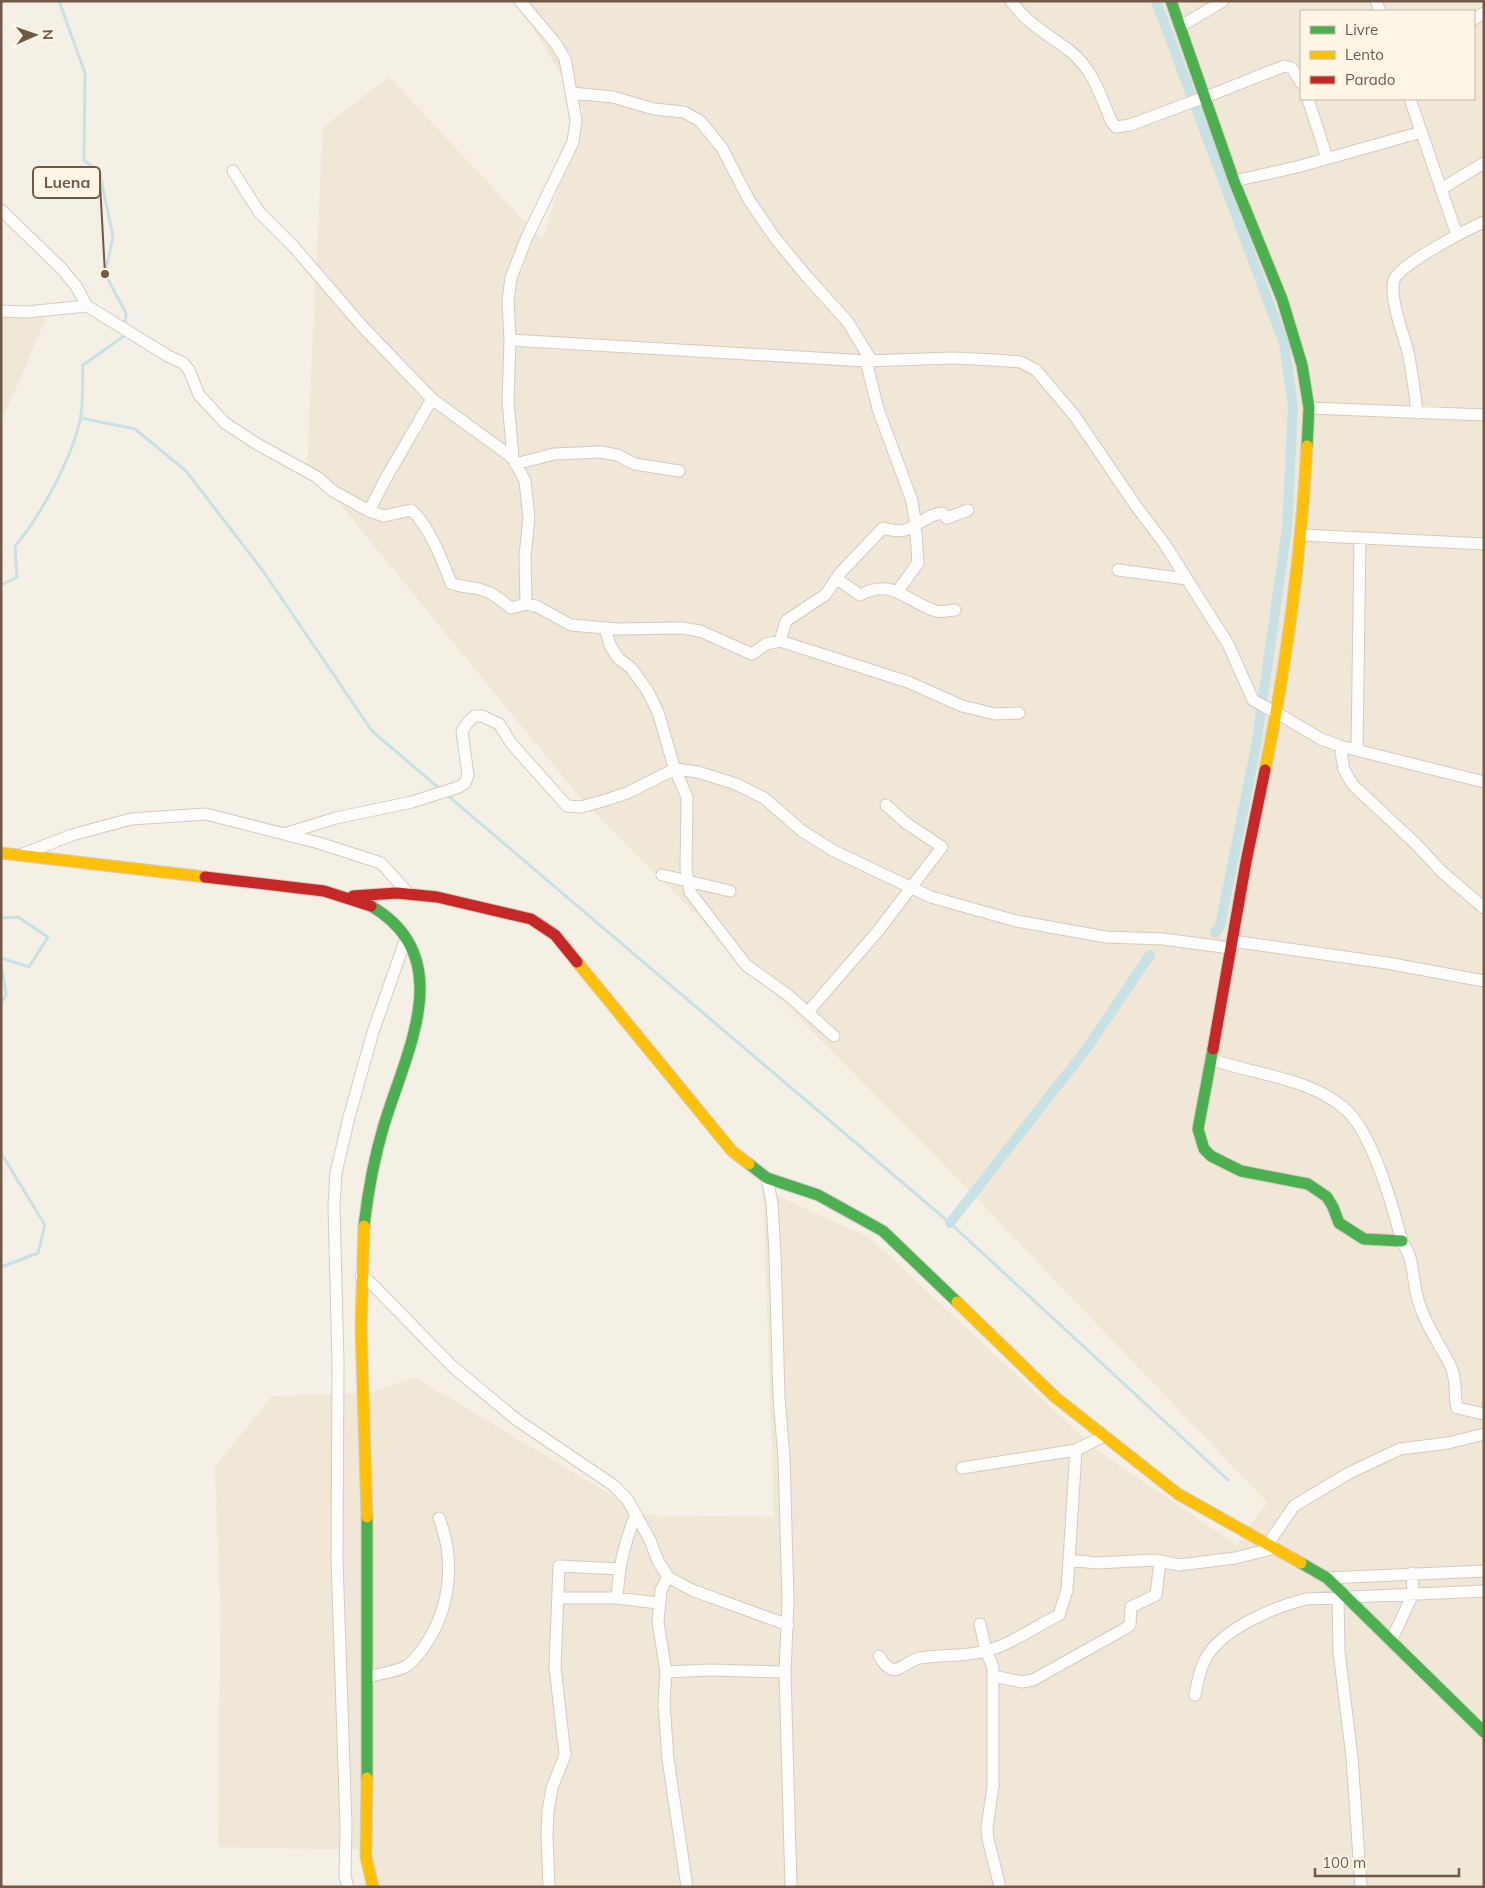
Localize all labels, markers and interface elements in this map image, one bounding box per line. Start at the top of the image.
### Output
north arrow [10,10,60,60]
legend [1300,10,1475,100]
text: Livre [1345,20,1378,39]
text: N [39,29,57,40]
text: Lento [1345,45,1384,64]
text: Parado [1345,70,1395,89]
callout: Luena [33,167,100,198]
text: Luena [44,172,90,192]
scale bar [1315,1846,1459,1878]
text: 100 m [1322,1853,1366,1872]

